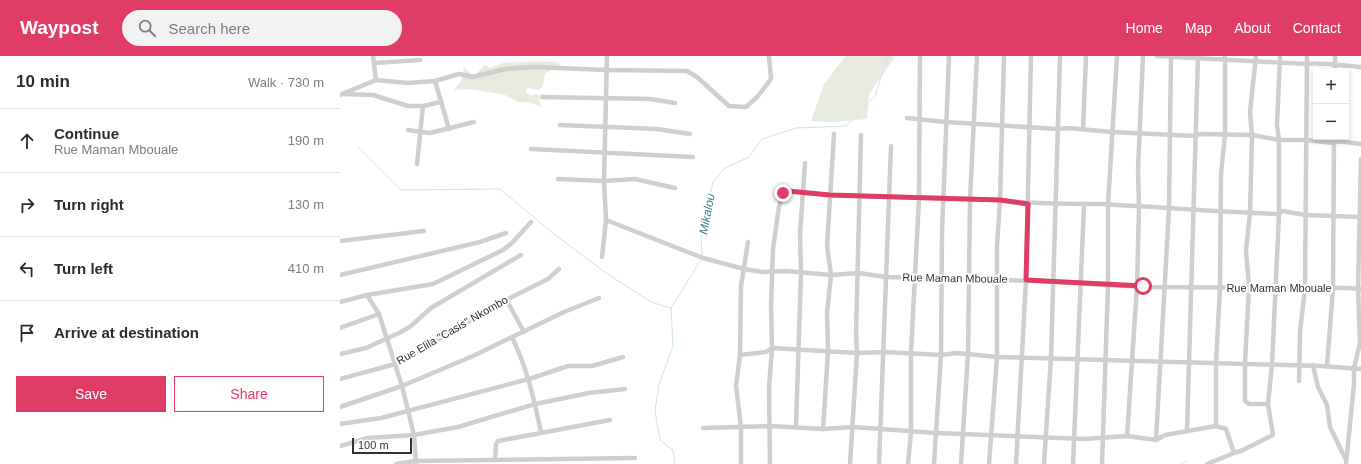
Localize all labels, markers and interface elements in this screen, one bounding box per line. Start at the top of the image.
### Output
search box [122,10,402,46]
text: Waypost [20,17,98,38]
icon: search [136,17,158,39]
text: Search here [168,20,250,37]
text: Home [1126,20,1163,36]
text: Map [1185,20,1212,36]
text: About [1234,20,1271,36]
text: Contact [1293,20,1341,36]
map controls [1313,68,1349,140]
button: + [1313,68,1349,104]
text: 10 min [16,72,70,91]
text: Walk · 730 m [248,75,324,90]
button: − [1313,104,1349,140]
text: Continue [54,125,119,142]
icon: ahead [16,130,38,152]
text: 190 m [288,133,324,148]
text: Rue Maman Mbouale [54,142,178,157]
route end [774,184,792,202]
water label: Mikalou [696,192,718,236]
icon: right [16,194,38,216]
text: Turn right [54,196,124,213]
text: 130 m [288,197,324,212]
icon: left [16,258,38,280]
text: Turn left [54,260,113,277]
text: 410 m [288,261,324,276]
street label: Rue Maman Mbouale [902,271,1008,285]
route start [1134,277,1152,295]
street label: Rue Maman Mbouale [1226,282,1332,294]
street label: Rue Elila "Casis" Nkombo [394,293,510,367]
icon: arrive [16,322,38,344]
text: Arrive at destination [54,324,199,341]
button: Save [16,376,166,412]
button: Share [174,376,324,412]
scale bar [352,436,412,455]
text: 100 m [358,439,389,451]

